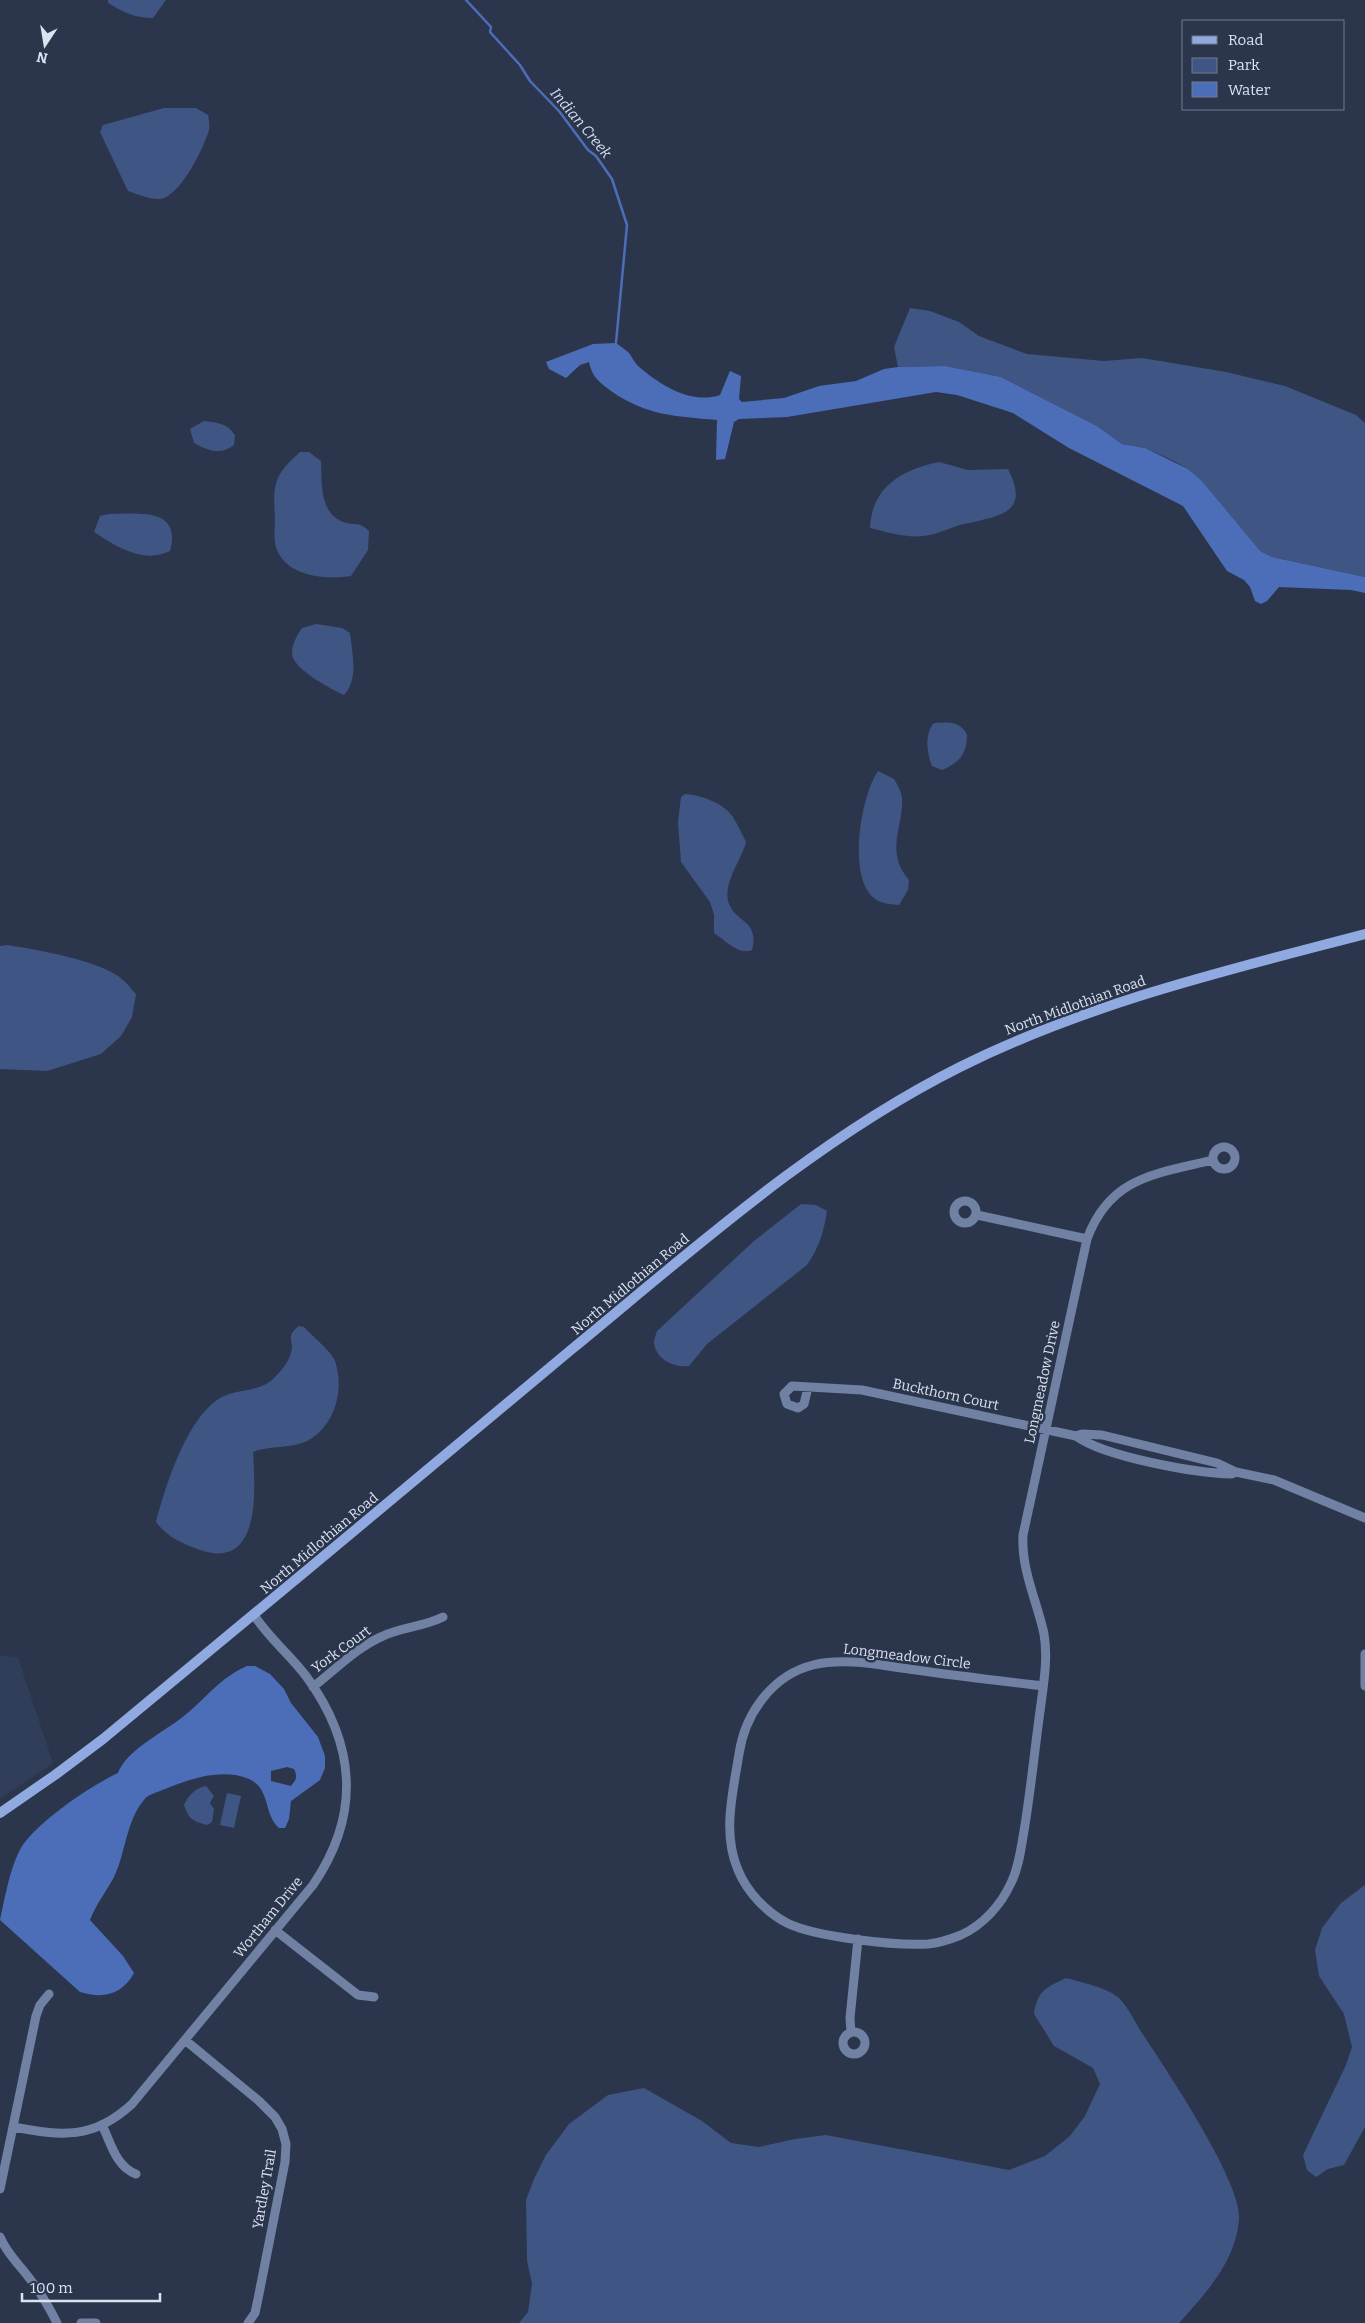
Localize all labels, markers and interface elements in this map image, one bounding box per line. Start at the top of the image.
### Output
north arrow [20,20,70,70]
legend [1182,20,1345,110]
text: Road [1228,31,1263,49]
text: N [35,48,49,67]
text: Park [1228,56,1260,74]
text: Water [1228,81,1271,99]
water label: Indian Creek [546,84,616,162]
street label: North Midlothian Road [1003,972,1148,1039]
street label: North Midlothian Road [568,1230,693,1339]
street label: Longmeadow Drive [1021,1319,1064,1445]
street label: Buckthorn Court [891,1375,1001,1414]
street label: North Midlothian Road [257,1489,382,1598]
street label: York Court [308,1622,374,1677]
street label: Longmeadow Circle [842,1640,972,1673]
street label: Wortham Drive [230,1873,306,1961]
street label: Yardley Trail [249,2148,280,2230]
scale bar [22,2270,160,2302]
text: 100 m [30,2279,73,2297]

